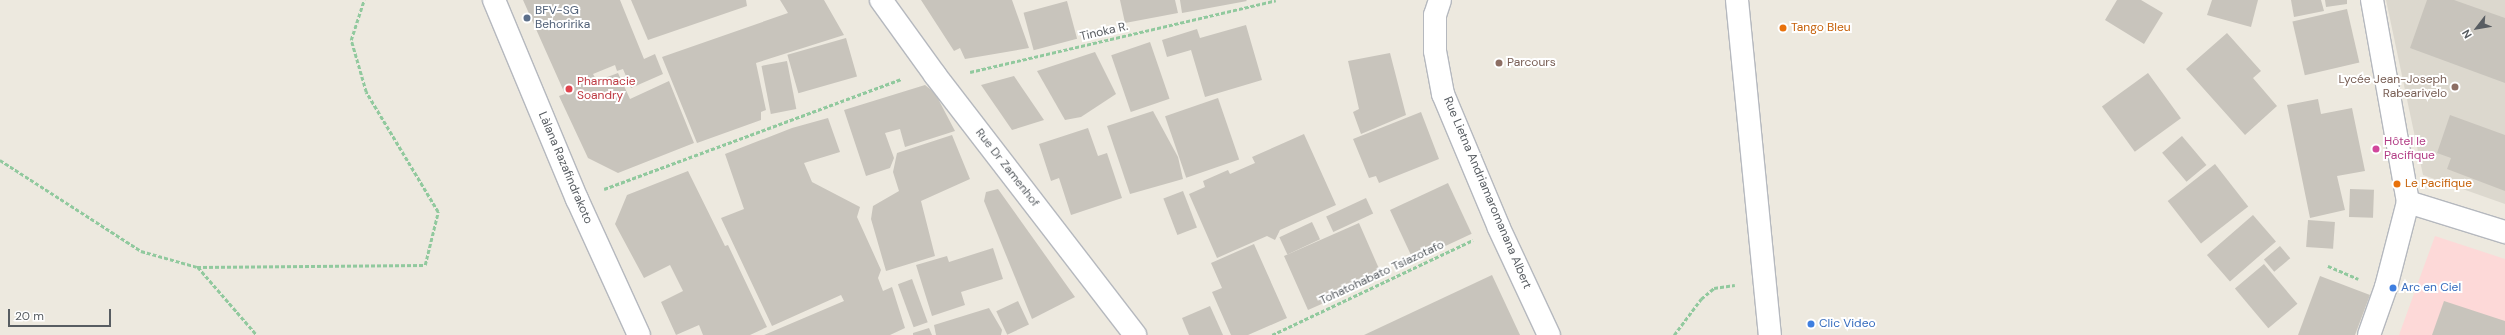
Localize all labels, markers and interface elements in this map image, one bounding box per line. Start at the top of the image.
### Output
place label: BFV-SG Behoririka [535,4,590,32]
north arrow [2457,8,2497,48]
marker: BFV-SG Behoririka [522,13,532,23]
street label: Tinoka R. [1079,19,1129,45]
place label: Tango Bleu [1791,21,1851,35]
marker: Tango Bleu [1778,23,1788,33]
text: N [2459,27,2475,41]
place label: Parcours [1507,56,1556,70]
marker: Parcours [1494,58,1504,68]
place label: Lycée Jean-Joseph Rabearivelo [2338,73,2447,101]
place label: Pharmacie Soandry [577,75,636,103]
marker: Lycée Jean-Joseph Rabearivelo [2450,82,2460,92]
marker: Pharmacie Soandry [564,84,574,94]
street label: Rue Lietna Andriamaromanana Albert [1440,95,1534,291]
street label: Làlana Razafindrakoto [535,110,595,226]
street label: Rue Dr Zamenhof [972,126,1042,210]
place label: Hôtel le Pacifique [2384,135,2435,163]
marker: Hôtel le Pacifique [2371,144,2381,154]
place label: Le Pacifique [2405,177,2472,191]
marker: Le Pacifique [2392,179,2402,189]
street label: Tohatohabato Tsiazotafo [1317,238,1447,308]
place label: Arc en Ciel [2401,281,2461,295]
marker: Arc en Ciel [2388,283,2398,293]
scale bar [10,301,113,327]
text: 20 m [15,308,44,324]
place label: Clic Video [1819,317,1876,331]
marker: Clic Video [1806,319,1816,329]

